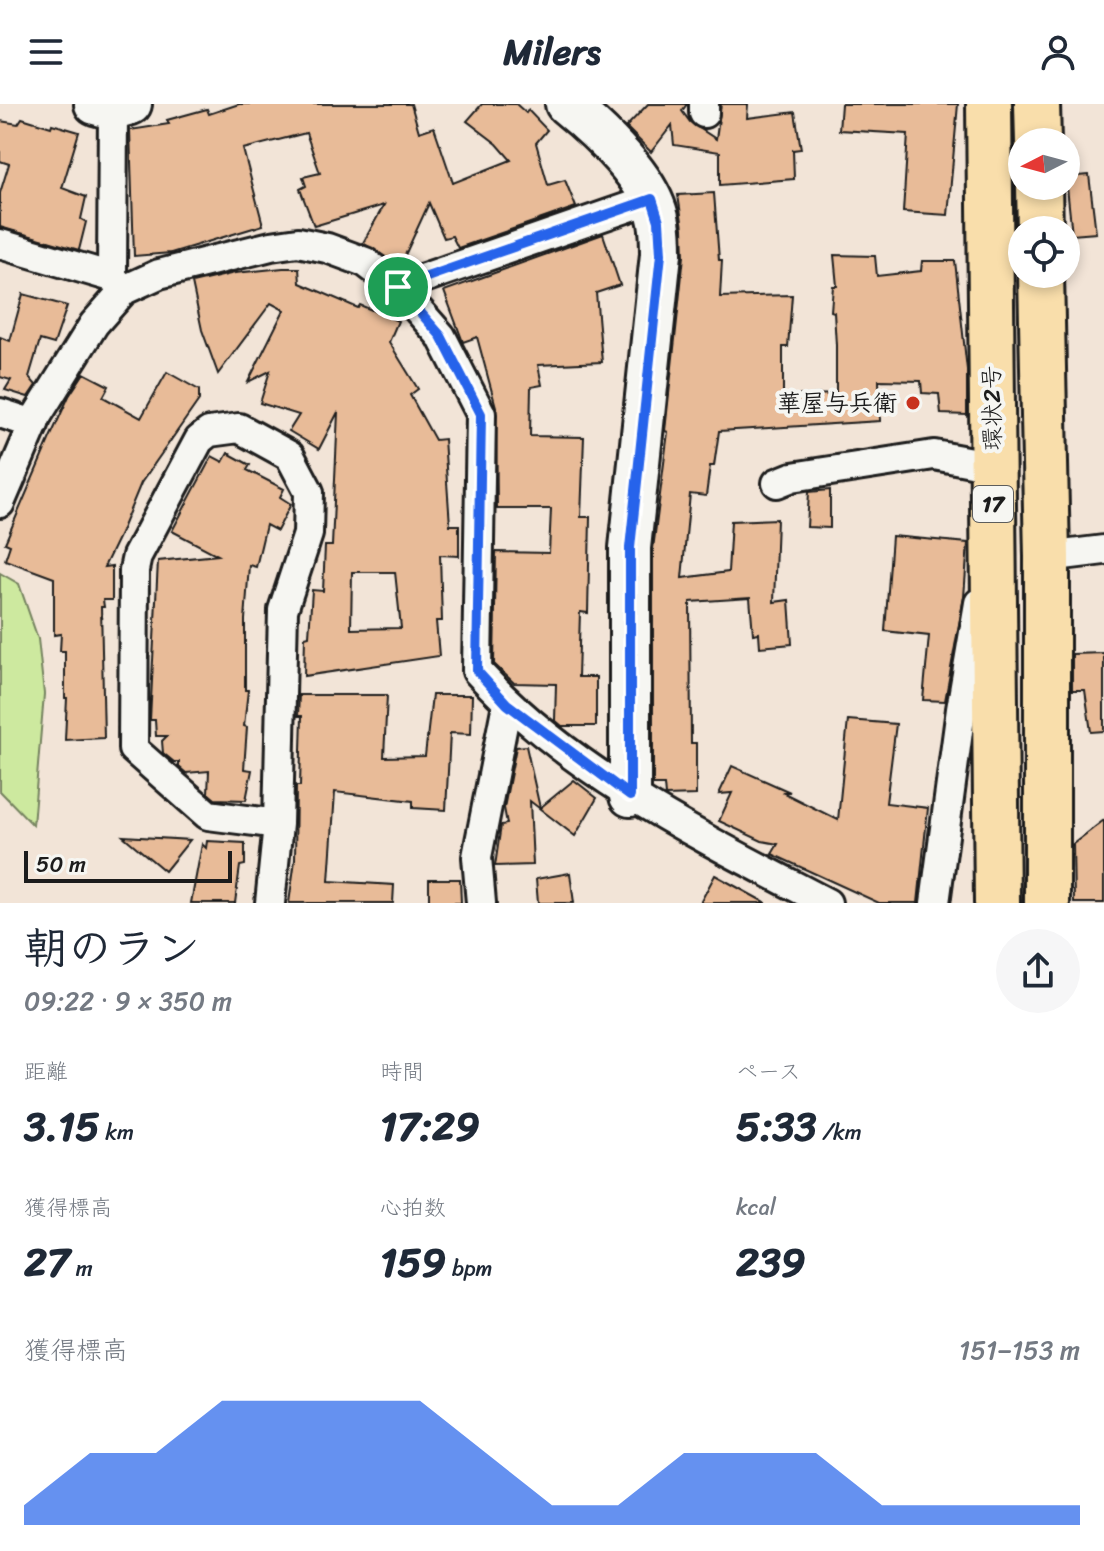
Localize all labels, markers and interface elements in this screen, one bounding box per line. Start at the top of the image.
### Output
text: Milers [503,20,601,84]
icon: menu [24,30,68,74]
icon: person [1036,30,1080,74]
north arrow [1008,128,1080,200]
map controls [1008,128,1080,288]
button: locate [1008,216,1080,288]
pin [364,253,432,321]
icon: arrive [376,265,420,309]
street label: 環状2号 [970,365,1014,451]
place label: 華屋与兵衛 [777,382,897,424]
marker: 華屋与兵衛 [904,394,922,412]
road number: 17 [973,486,1013,522]
text: 50 m [36,845,86,884]
scale bar [24,847,232,883]
text: 朝のラン [24,909,200,987]
button: share [996,929,1080,1013]
text: 09:22 · 9 × 350 m [24,978,232,1024]
text: 距離 [24,1052,68,1091]
text: 時間 [380,1052,424,1091]
text: ペース [736,1052,801,1091]
text: 3.15 [24,1091,100,1162]
text: 17:29 [380,1091,480,1162]
text: 5:33 [736,1091,816,1162]
text: km [100,1113,134,1152]
text: /km [816,1113,862,1152]
text: 獲得標高 [24,1188,112,1227]
text: 心拍数 [380,1188,446,1227]
text: kcal [736,1188,776,1227]
text: 27 [24,1227,70,1298]
text: 159 [380,1227,446,1298]
text: 239 [736,1227,806,1298]
text: m [70,1249,93,1288]
text: bpm [446,1249,492,1288]
text: 獲得標高 [24,1327,128,1373]
text: 151–153 m [959,1327,1080,1373]

